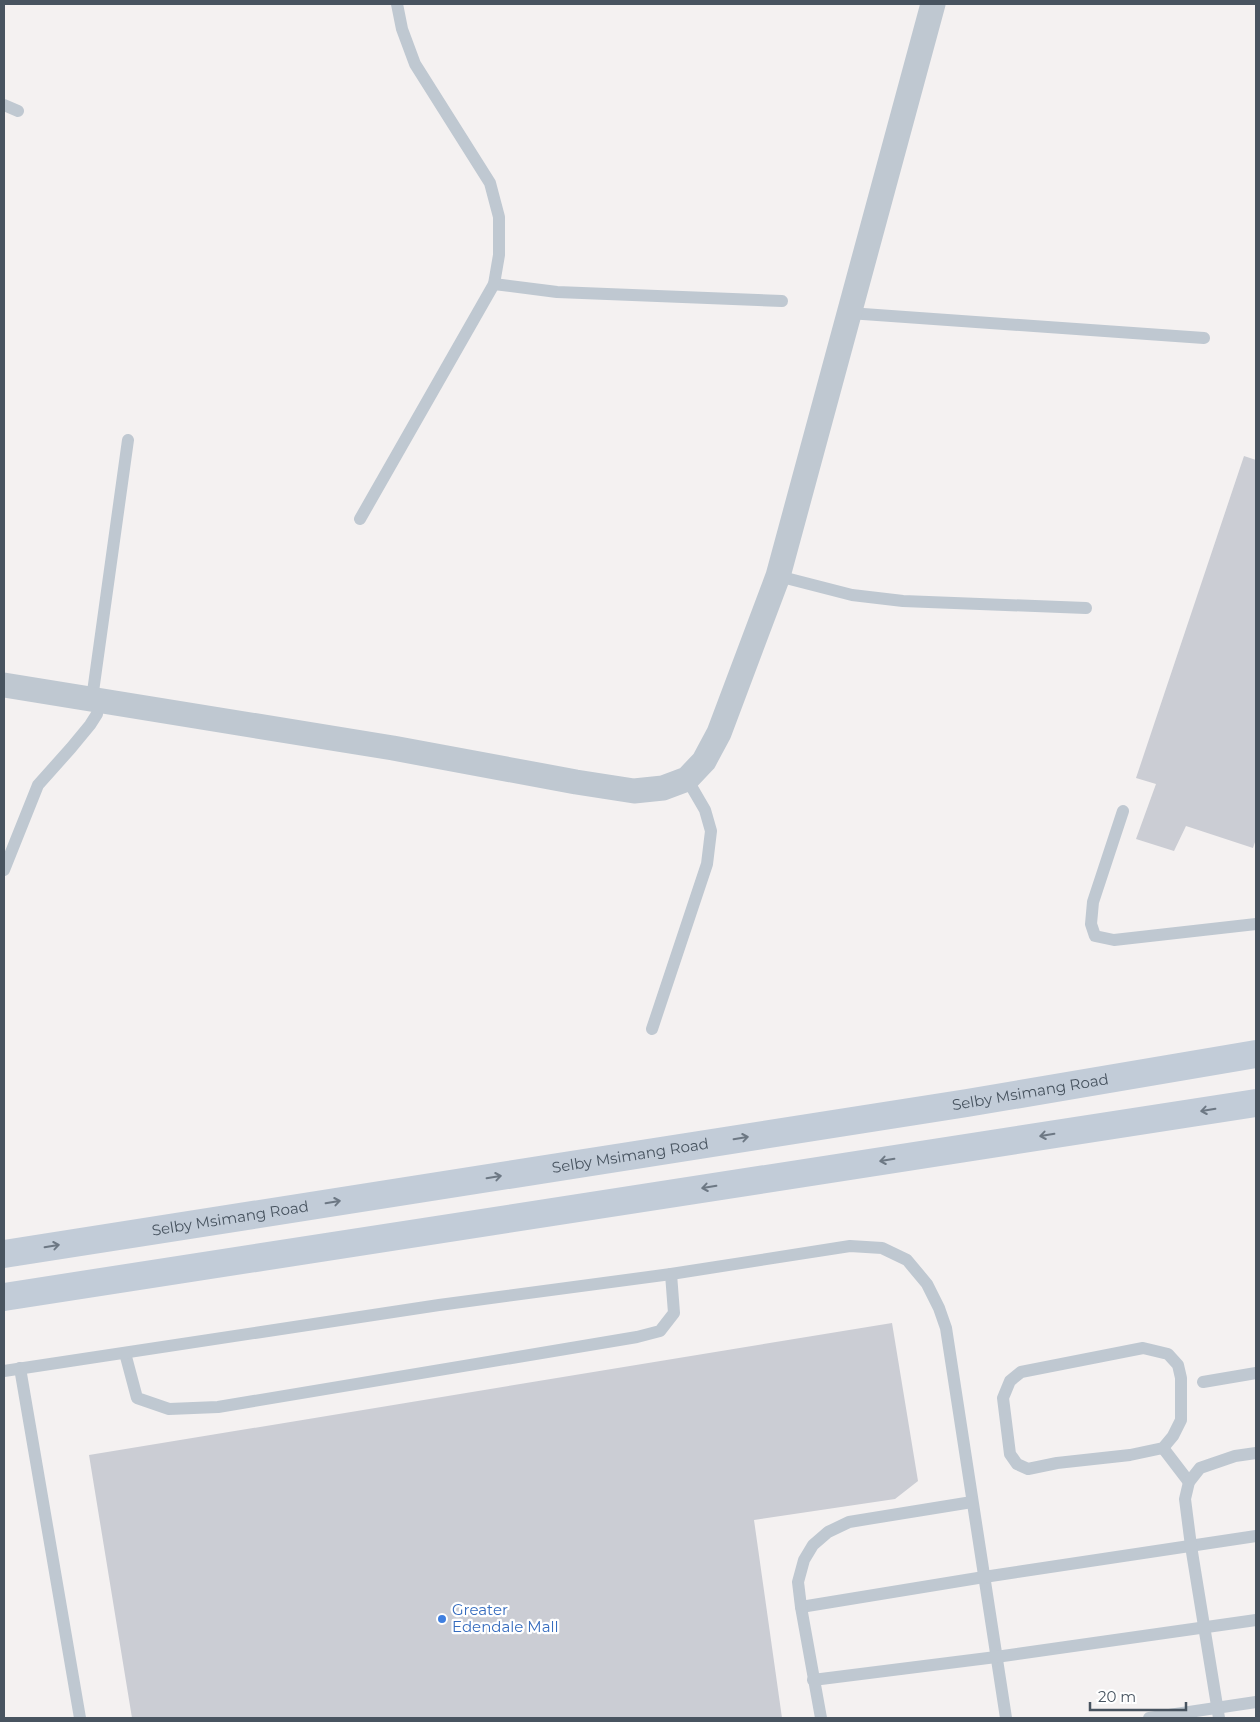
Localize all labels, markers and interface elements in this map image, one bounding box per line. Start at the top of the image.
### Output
street label: Selby Msimang Road [951,1069,1110,1114]
one-way arrow [1200,1105,1216,1115]
one-way arrow [1040,1130,1056,1140]
one-way arrow [733,1133,749,1143]
street label: Selby Msimang Road [551,1134,710,1177]
one-way arrow [879,1155,895,1165]
one-way arrow [486,1172,502,1182]
one-way arrow [701,1182,717,1192]
street label: Selby Msimang Road [150,1196,310,1240]
one-way arrow [325,1197,341,1207]
one-way arrow [44,1241,60,1251]
place label: Greater Edendale Mall [452,1600,559,1636]
marker: Greater Edendale Mall [436,1613,448,1625]
scale bar [1090,1680,1186,1712]
text: 20 m [1098,1687,1136,1706]

